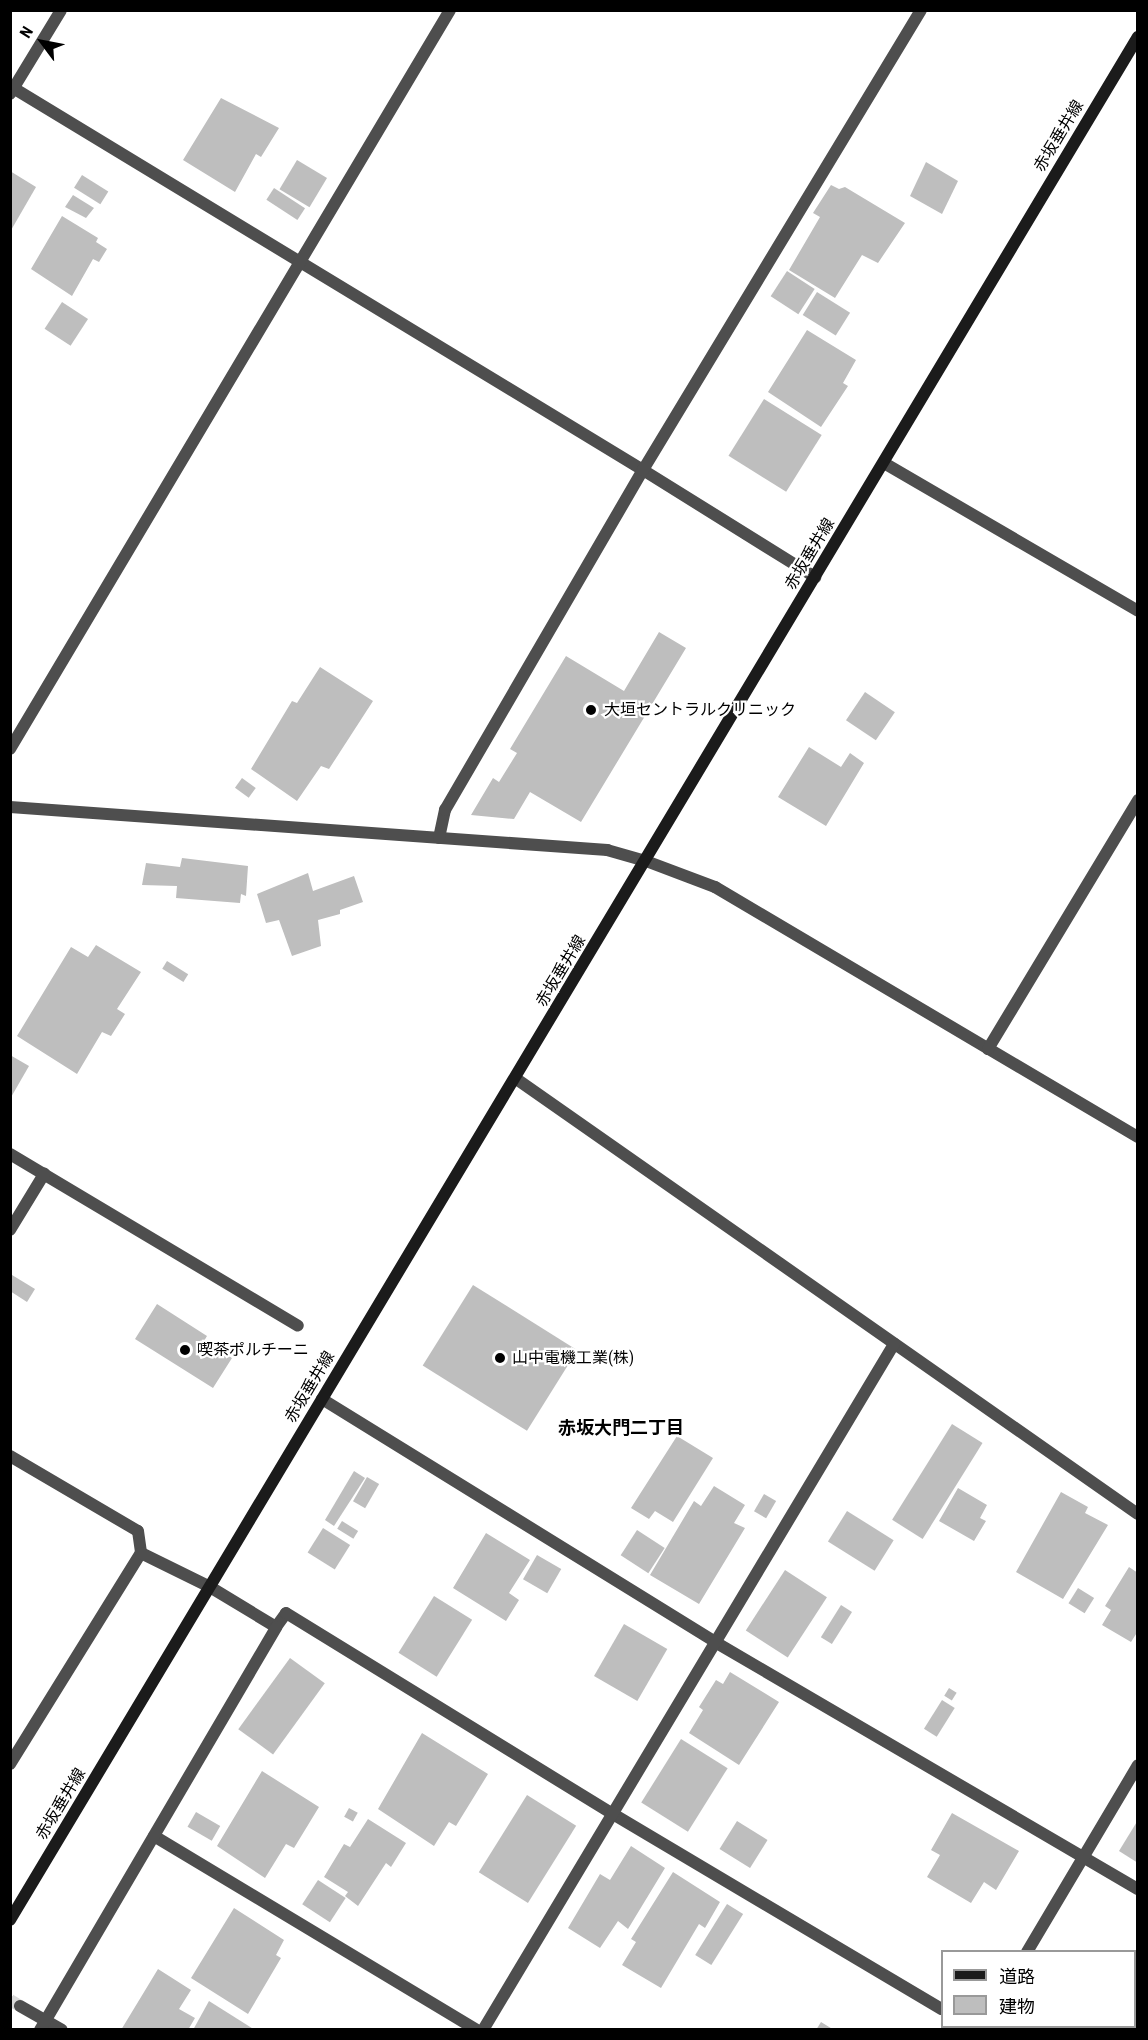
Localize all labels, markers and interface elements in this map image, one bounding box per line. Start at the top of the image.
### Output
north arrow [12,12,72,72]
text: N [16,23,37,41]
street label: 赤坂垂井線 [1030,97,1088,175]
street label: 赤坂垂井線 [781,515,839,593]
place label: 大垣セントラルクリニック [604,700,796,720]
marker: 大垣セントラルクリニック [582,701,600,719]
street label: 赤坂垂井線 [532,932,590,1010]
place label: 喫茶ポルチーニ [197,1340,309,1360]
marker: 喫茶ポルチーニ [178,1343,192,1357]
street label: 赤坂垂井線 [281,1348,339,1426]
place label: 山中電機工業(株) [512,1348,634,1368]
marker: 山中電機工業(株) [493,1351,507,1365]
district label: 赤坂大門二丁目 [558,1417,684,1439]
street label: 赤坂垂井線 [32,1765,90,1843]
legend [941,1950,1136,2028]
text: 道路 [999,1966,1035,1987]
text: 建物 [999,1996,1035,2017]

